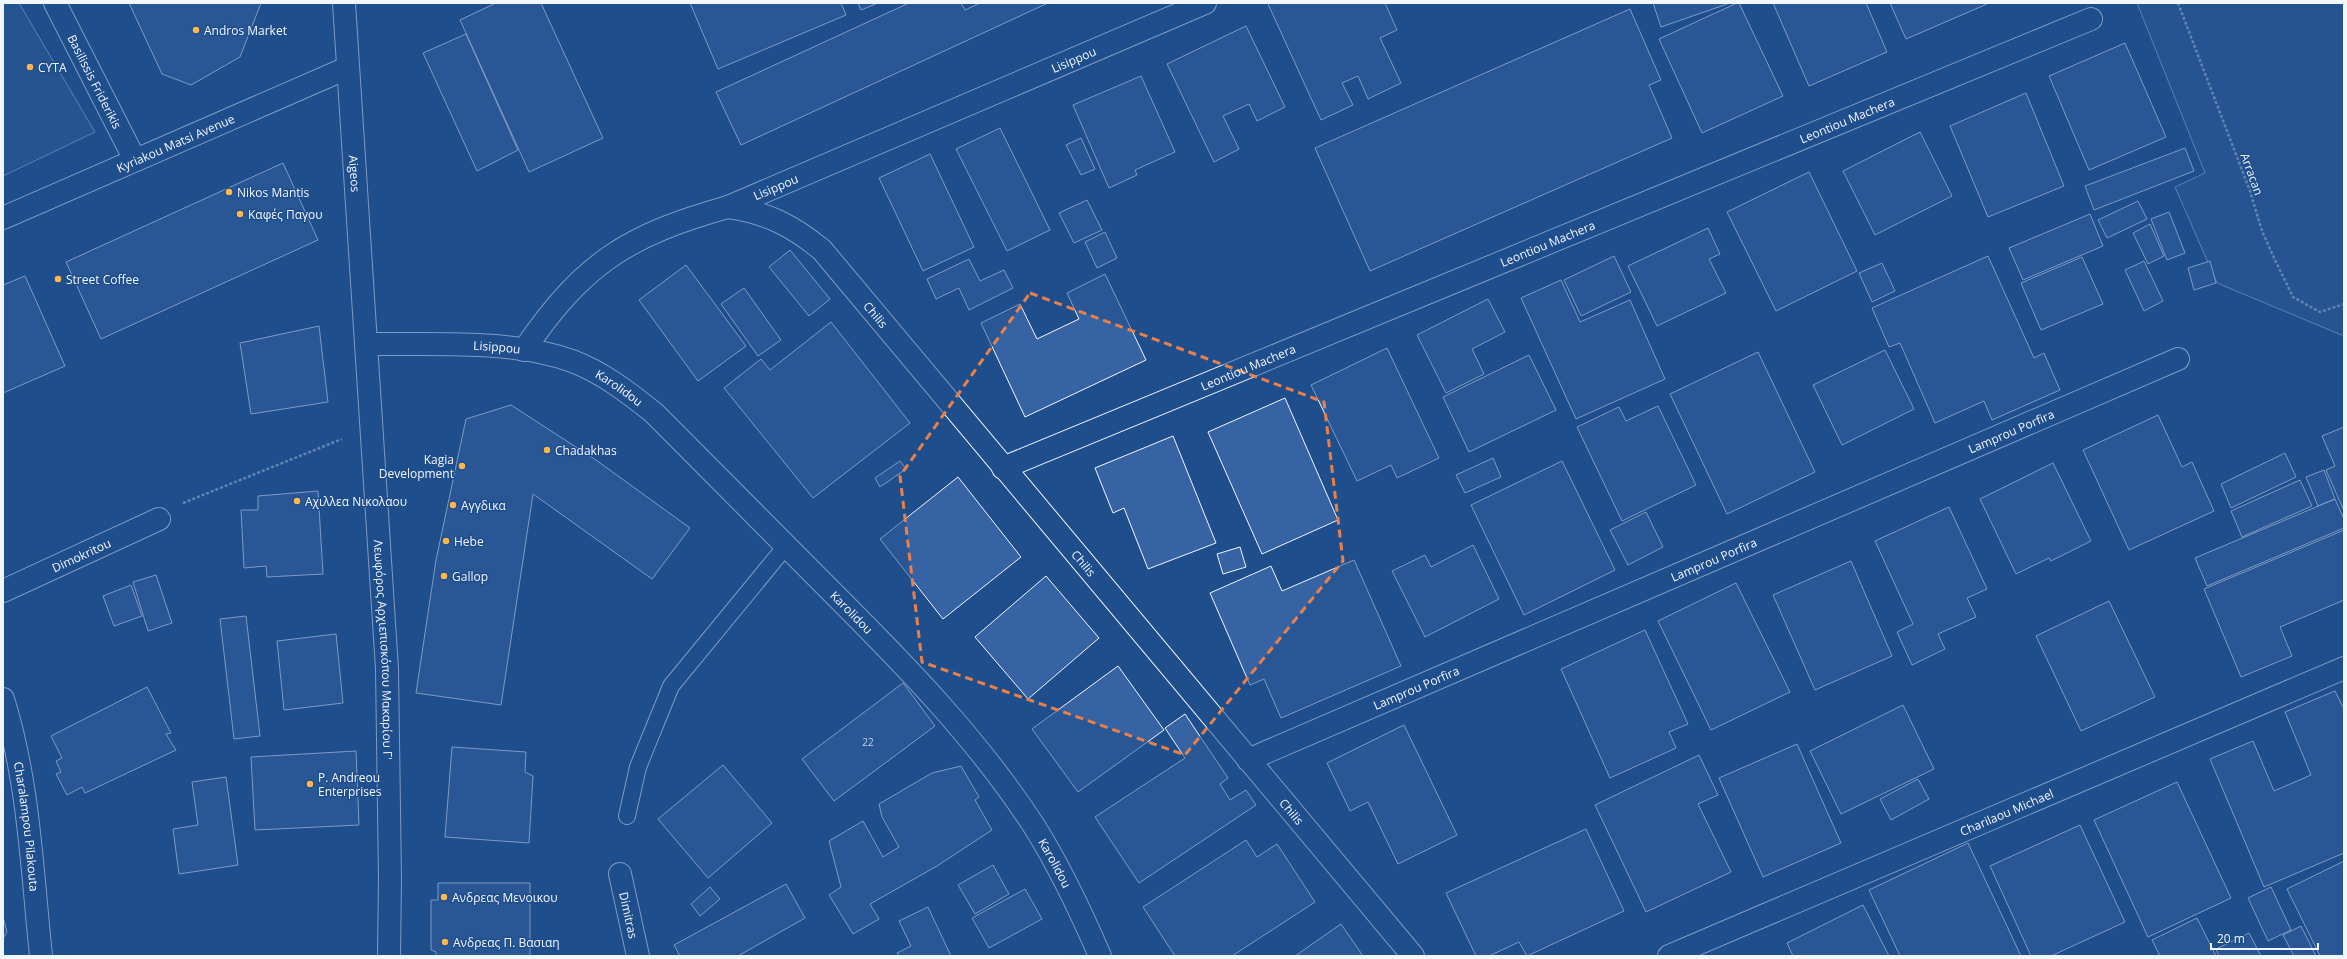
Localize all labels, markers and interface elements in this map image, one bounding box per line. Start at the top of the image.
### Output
place label: Andros Market [204,22,287,39]
marker: Andros Market [191,25,201,35]
street label: Basilissis Friderikis [64,31,126,132]
street label: Lisippou [1048,42,1099,76]
place label: CYTA [38,59,67,76]
marker: CYTA [25,62,35,72]
street label: Leontiou Machera [1797,92,1897,147]
street label: Kyriakou Matsi Avenue [114,109,237,176]
street label: Arracan [2237,150,2267,198]
street label: Aigeos [345,155,365,193]
street label: Lisippou [751,170,801,204]
place label: Nikos Mantis [237,184,310,201]
marker: Nikos Mantis [224,187,234,197]
place label: Καφές Παγου [248,206,323,223]
marker: Καφές Παγου [235,209,245,219]
street label: Leontiou Machera [1497,216,1598,271]
place label: Street Coffee [66,271,139,288]
marker: Street Coffee [53,274,63,284]
street label: Chilis [860,298,892,332]
street label: Lisippou [473,336,522,357]
street label: Leontiou Machera [1198,340,1298,394]
street label: Karolidou [592,365,647,410]
street label: Lamprou Porfira [1965,405,2057,457]
place label: Chadakhas [555,442,617,459]
marker: Chadakhas [542,445,552,455]
place label: Kagia Development [379,451,454,482]
marker: Kagia Development [457,461,467,471]
place label: Αχιλλεα Νικολαου [305,493,407,510]
marker: Αχιλλεα Νικολαου [292,496,302,506]
place label: Αγγδικα [461,497,506,514]
marker: Αγγδικα [448,500,458,510]
place label: Hebe [454,533,484,550]
street label: Lamprou Porfira [1668,533,1759,585]
street label: Dimokritou [49,534,113,576]
marker: Hebe [441,536,451,546]
street label: Λεωφόρος Αρχιεπισκόπου Μακαρίου Γ' [370,539,397,760]
street label: Chilis [1068,546,1100,580]
place label: Gallop [452,568,488,585]
marker: Gallop [439,571,449,581]
street label: Karolidou [827,587,877,637]
street label: Lamprou Porfira [1370,662,1462,714]
house number: 22 [862,735,874,749]
street label: Charalampou Pilakouta [10,760,43,892]
place label: P. Andreou Enterprises [318,769,382,800]
marker: P. Andreou Enterprises [305,779,315,789]
street label: Charilaou Michael [1957,784,2056,839]
street label: Chilis [1276,795,1308,828]
street label: Karolidou [1035,835,1076,891]
place label: Ανδρεας Μενοικου [452,889,558,906]
street label: Dimitras [616,890,642,940]
marker: Ανδρεας Μενοικου [439,892,449,902]
scale bar [2211,925,2318,951]
text: 20 m [2217,930,2245,947]
place label: Ανδρεας Π. Βασιαη [453,934,560,951]
marker: Ανδρεας Π. Βασιαη [440,937,450,947]

